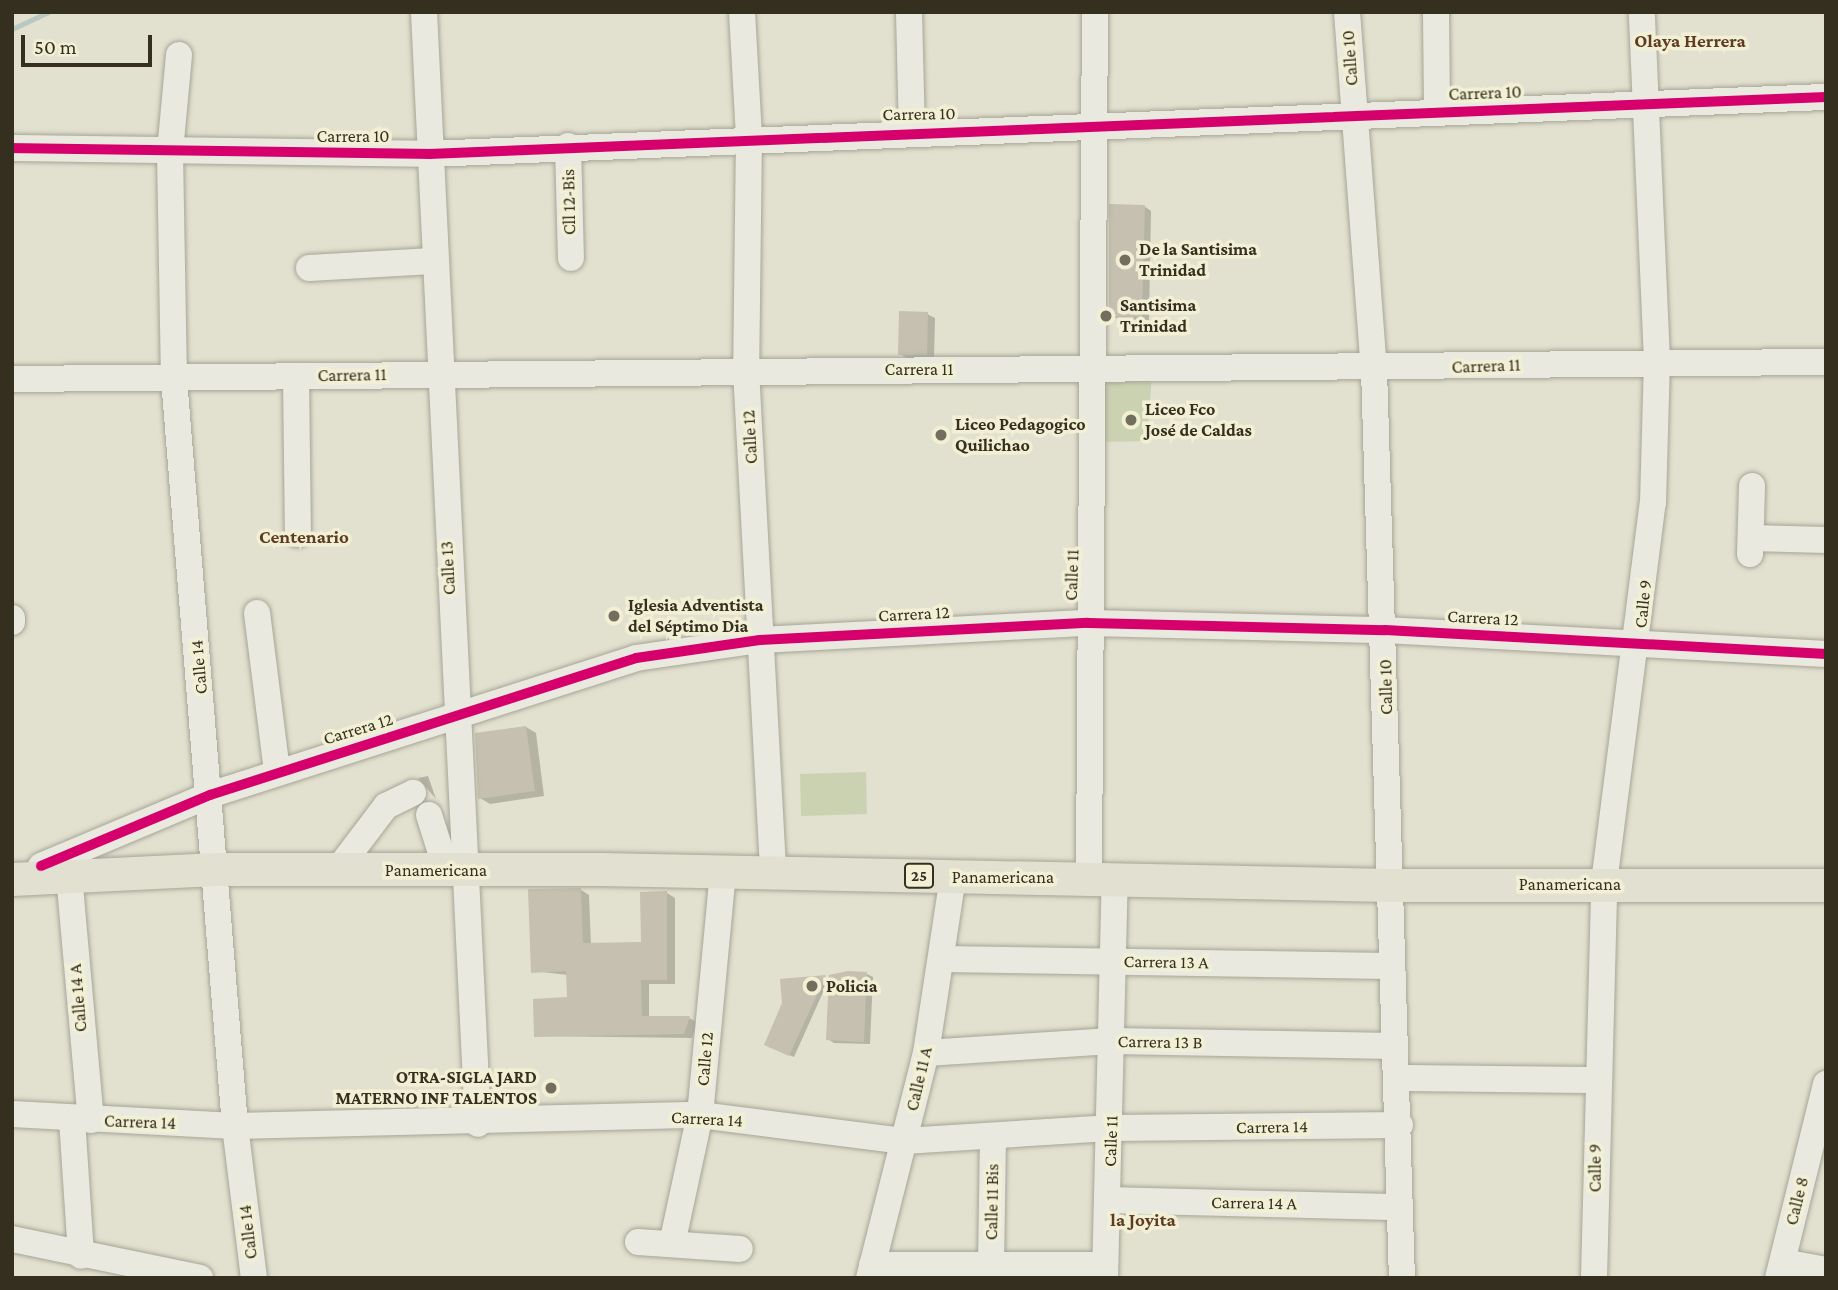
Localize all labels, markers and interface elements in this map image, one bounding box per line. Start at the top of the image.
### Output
scale bar [24,21,156,65]
street label: Calle 10 [1337,29,1363,87]
district label: Olaya Herrera [1634,30,1746,52]
text: 50 m [34,35,77,59]
street label: Carrera 10 [1448,81,1522,105]
street label: Carrera 10 [882,103,956,125]
street label: Carrera 10 [316,125,390,147]
street label: Cll 12-Bis [558,169,580,235]
place label: De la Santisima Trinidad [1139,239,1257,282]
marker: De la Santisima Trinidad [1117,252,1133,268]
place label: Santisima Trinidad [1120,295,1196,338]
marker: Santisima Trinidad [1098,308,1114,324]
street label: Carrera 11 [1451,354,1521,378]
street label: Carrera 11 [885,358,953,380]
street label: Carrera 11 [317,364,387,386]
place label: Liceo Fco José de Caldas [1145,399,1252,442]
street label: Calle 12 [738,409,762,465]
marker: Liceo Fco José de Caldas [1123,412,1139,428]
place label: Liceo Pedagogico Quilichao [955,414,1086,457]
marker: Liceo Pedagogico Quilichao [933,427,949,443]
district label: Centenario [259,526,349,548]
street label: Calle 13 [436,540,460,596]
street label: Calle 11 [1060,549,1084,601]
street label: Calle 9 [1630,579,1656,629]
place label: Iglesia Adventista del Séptimo Dia [628,595,763,638]
street label: Carrera 12 [878,601,950,627]
street label: Carrera 12 [1447,605,1519,631]
marker: Iglesia Adventista del Séptimo Dia [606,608,622,624]
street label: Calle 14 [186,639,212,695]
street label: Calle 10 [1375,659,1397,715]
street label: Carrera 12 [321,708,395,750]
street label: Panamericana [385,859,487,881]
road number: 25 [903,863,935,888]
street label: Panamericana [952,866,1054,888]
street label: Panamericana [1519,873,1621,895]
street label: Carrera 13 A [1123,950,1209,974]
street label: Calle 14 A [64,963,92,1033]
place label: Policia [826,975,878,997]
marker: Policia [804,978,820,994]
street label: Carrera 13 B [1117,1030,1203,1054]
street label: Calle 12 [692,1031,718,1087]
street label: Calle 11 A [901,1045,937,1113]
place label: OTRA-SIGLA JARD MATERNO INF TALENTOS [335,1067,537,1110]
marker: OTRA-SIGLA JARD MATERNO INF TALENTOS [543,1080,559,1096]
street label: Carrera 14 [670,1106,744,1132]
street label: Carrera 14 [104,1110,176,1134]
street label: Calle 11 [1099,1115,1123,1167]
street label: Carrera 14 [1236,1116,1308,1138]
street label: Calle 9 [1584,1144,1606,1192]
street label: Calle 11 Bis [981,1164,1003,1240]
street label: Calle 8 [1781,1174,1813,1228]
street label: Carrera 14 A [1211,1191,1297,1215]
street label: Calle 14 [234,1204,262,1260]
district label: la Joyita [1110,1209,1176,1231]

